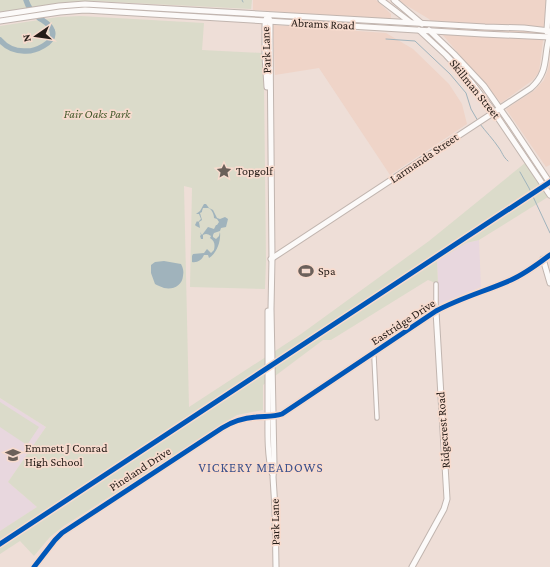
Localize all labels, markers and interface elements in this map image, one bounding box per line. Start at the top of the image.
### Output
street label: Abrams Road [291,15,356,33]
north arrow [16,16,56,56]
street label: Park Lane [258,26,274,74]
text: N [19,33,33,43]
street label: Skillman Street [447,56,504,122]
park label: Fair Oaks Park [64,107,131,121]
street label: Larmanda Street [387,129,462,186]
place icon: Topgolf [215,162,233,180]
place label: Topgolf [236,164,274,178]
sports icon: Spa [297,262,315,280]
place label: Spa [318,264,336,278]
street label: Eastridge Drive [368,296,438,348]
street label: Ridgecrest Road [433,391,453,469]
place label: Emmett J Conrad High School [25,441,108,469]
street label: Pineland Drive [107,444,173,494]
school or university icon: Emmett J Conrad High School [4,446,22,464]
district label: VICKERY MEADOWS [198,460,324,475]
street label: Park Lane [268,498,282,546]

